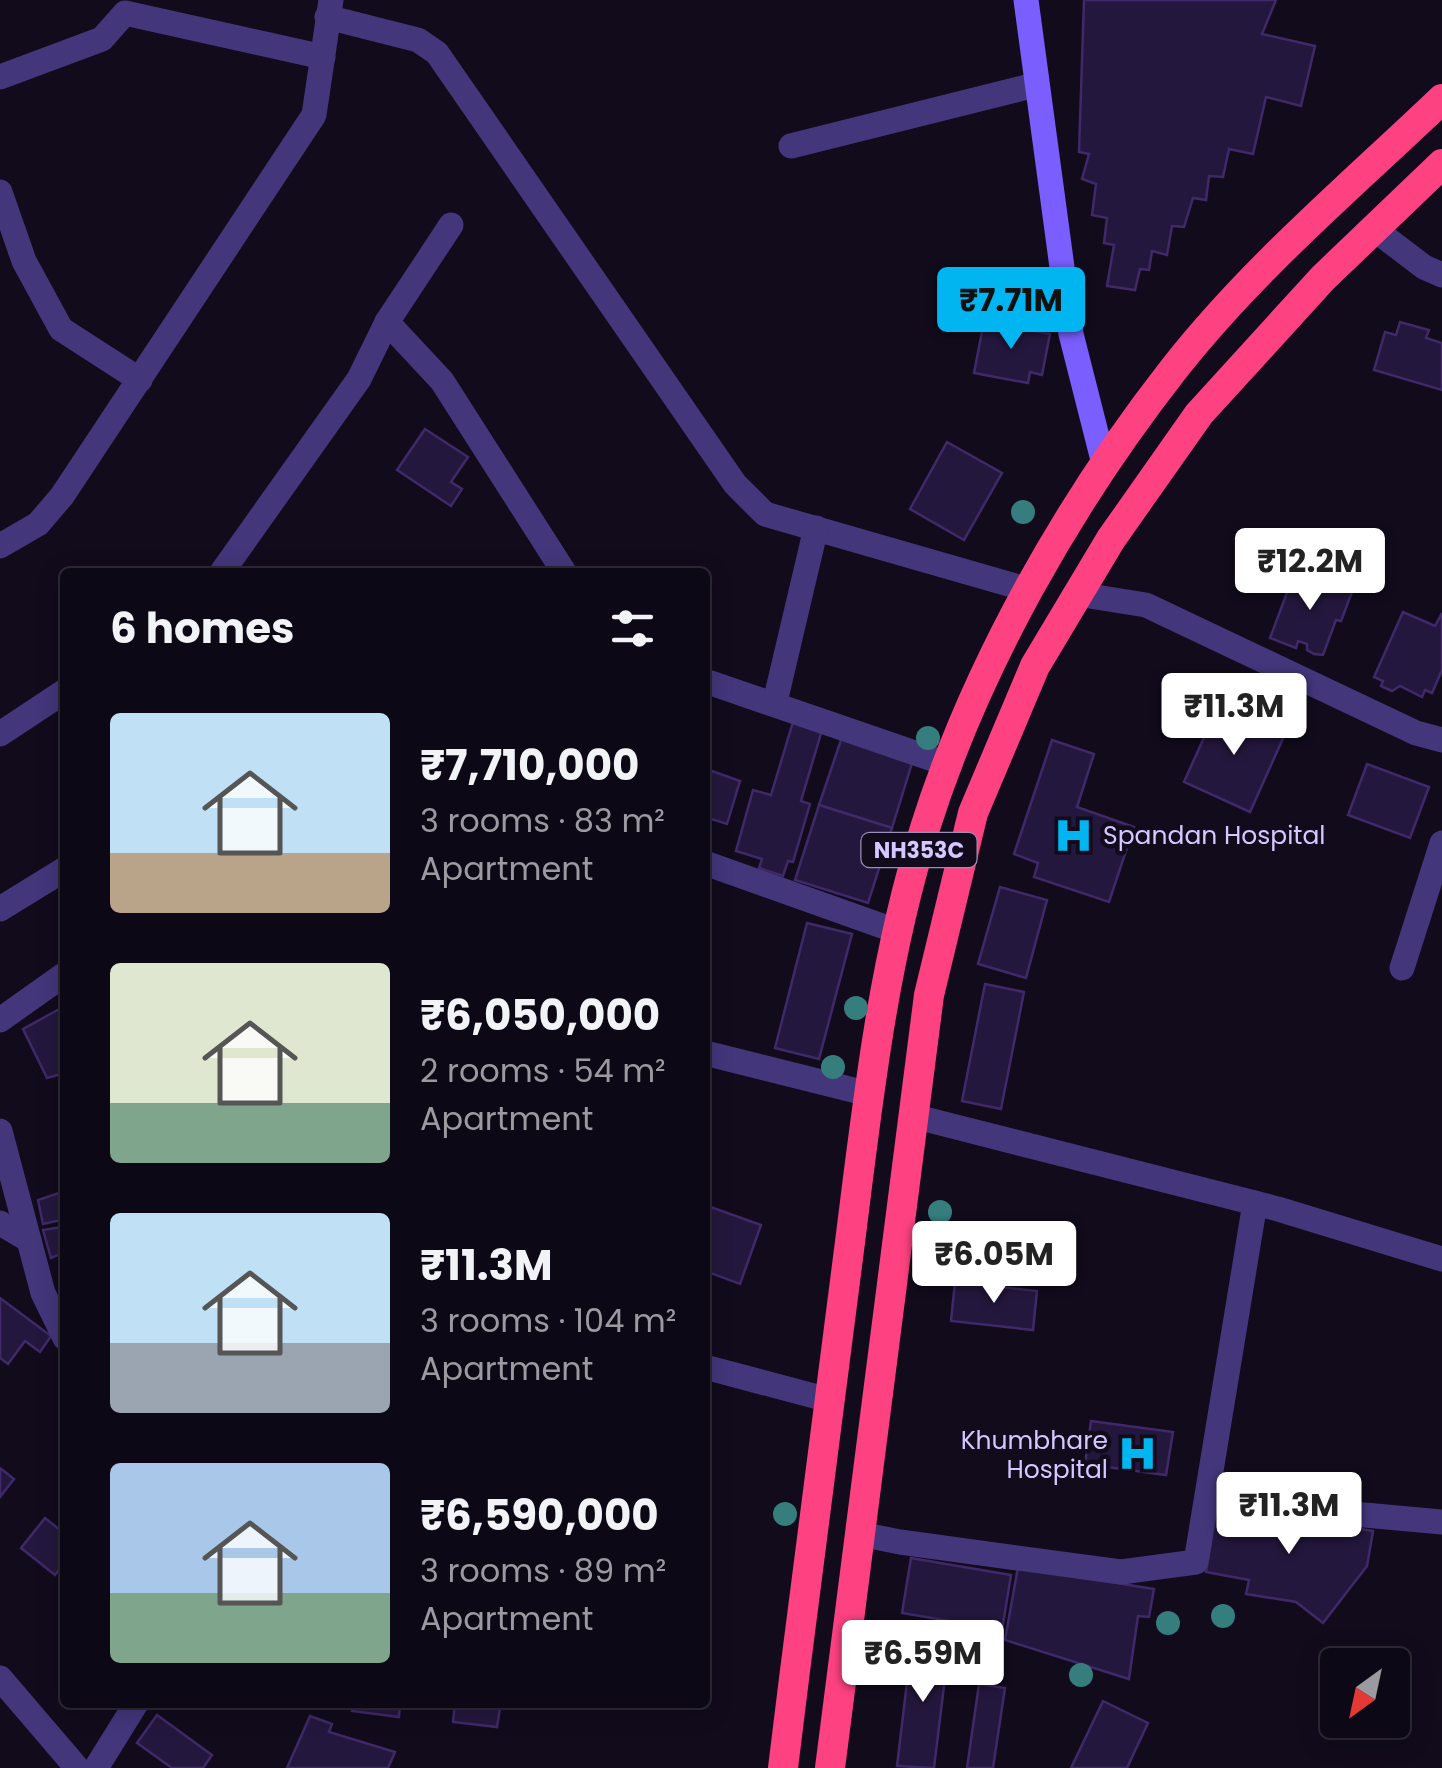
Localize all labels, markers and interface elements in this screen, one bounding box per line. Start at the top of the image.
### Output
pin: ₹7.71M [930,267,1092,352]
text: ₹7.71M [959,277,1063,322]
pin: ₹12.2M [1229,528,1391,613]
text: ₹12.2M [1257,538,1363,583]
text: 6 homes [110,599,295,658]
icon: filters [605,601,660,656]
pin: ₹11.3M [1153,673,1315,758]
text: ₹11.3M [1184,683,1284,728]
text: ₹7,710,000 [420,736,640,795]
icon: home [190,753,310,873]
text: 3 rooms · 83 m² [420,798,665,843]
hospital icon: Spandan Hospital [1052,814,1094,856]
place label: Spandan Hospital [1103,818,1326,853]
road number: NH353C [862,833,976,867]
text: Apartment [420,846,593,891]
text: ₹6,050,000 [420,986,660,1045]
icon: home [190,1003,310,1123]
text: 2 rooms · 54 m² [420,1048,666,1093]
text: Apartment [420,1096,593,1141]
pin: ₹6.05M [913,1221,1075,1306]
text: ₹6.05M [934,1231,1054,1276]
text: ₹11.3M [420,1236,553,1295]
icon: home [190,1253,310,1373]
text: 3 rooms · 104 m² [420,1298,676,1343]
text: Apartment [420,1346,593,1391]
place label: Khumbhare Hospital [961,1423,1108,1487]
hospital icon: Khumbhare Hospital [1117,1433,1159,1475]
pin: ₹11.3M [1208,1472,1370,1557]
text: ₹11.3M [1239,1482,1339,1527]
text: ₹6,590,000 [420,1486,659,1545]
icon: home [190,1503,310,1623]
text: 3 rooms · 89 m² [420,1548,666,1593]
text: Apartment [420,1596,593,1641]
pin: ₹6.59M [842,1620,1004,1705]
text: ₹6.59M [864,1630,982,1675]
north arrow [1320,1648,1410,1738]
map controls [1320,1648,1410,1738]

